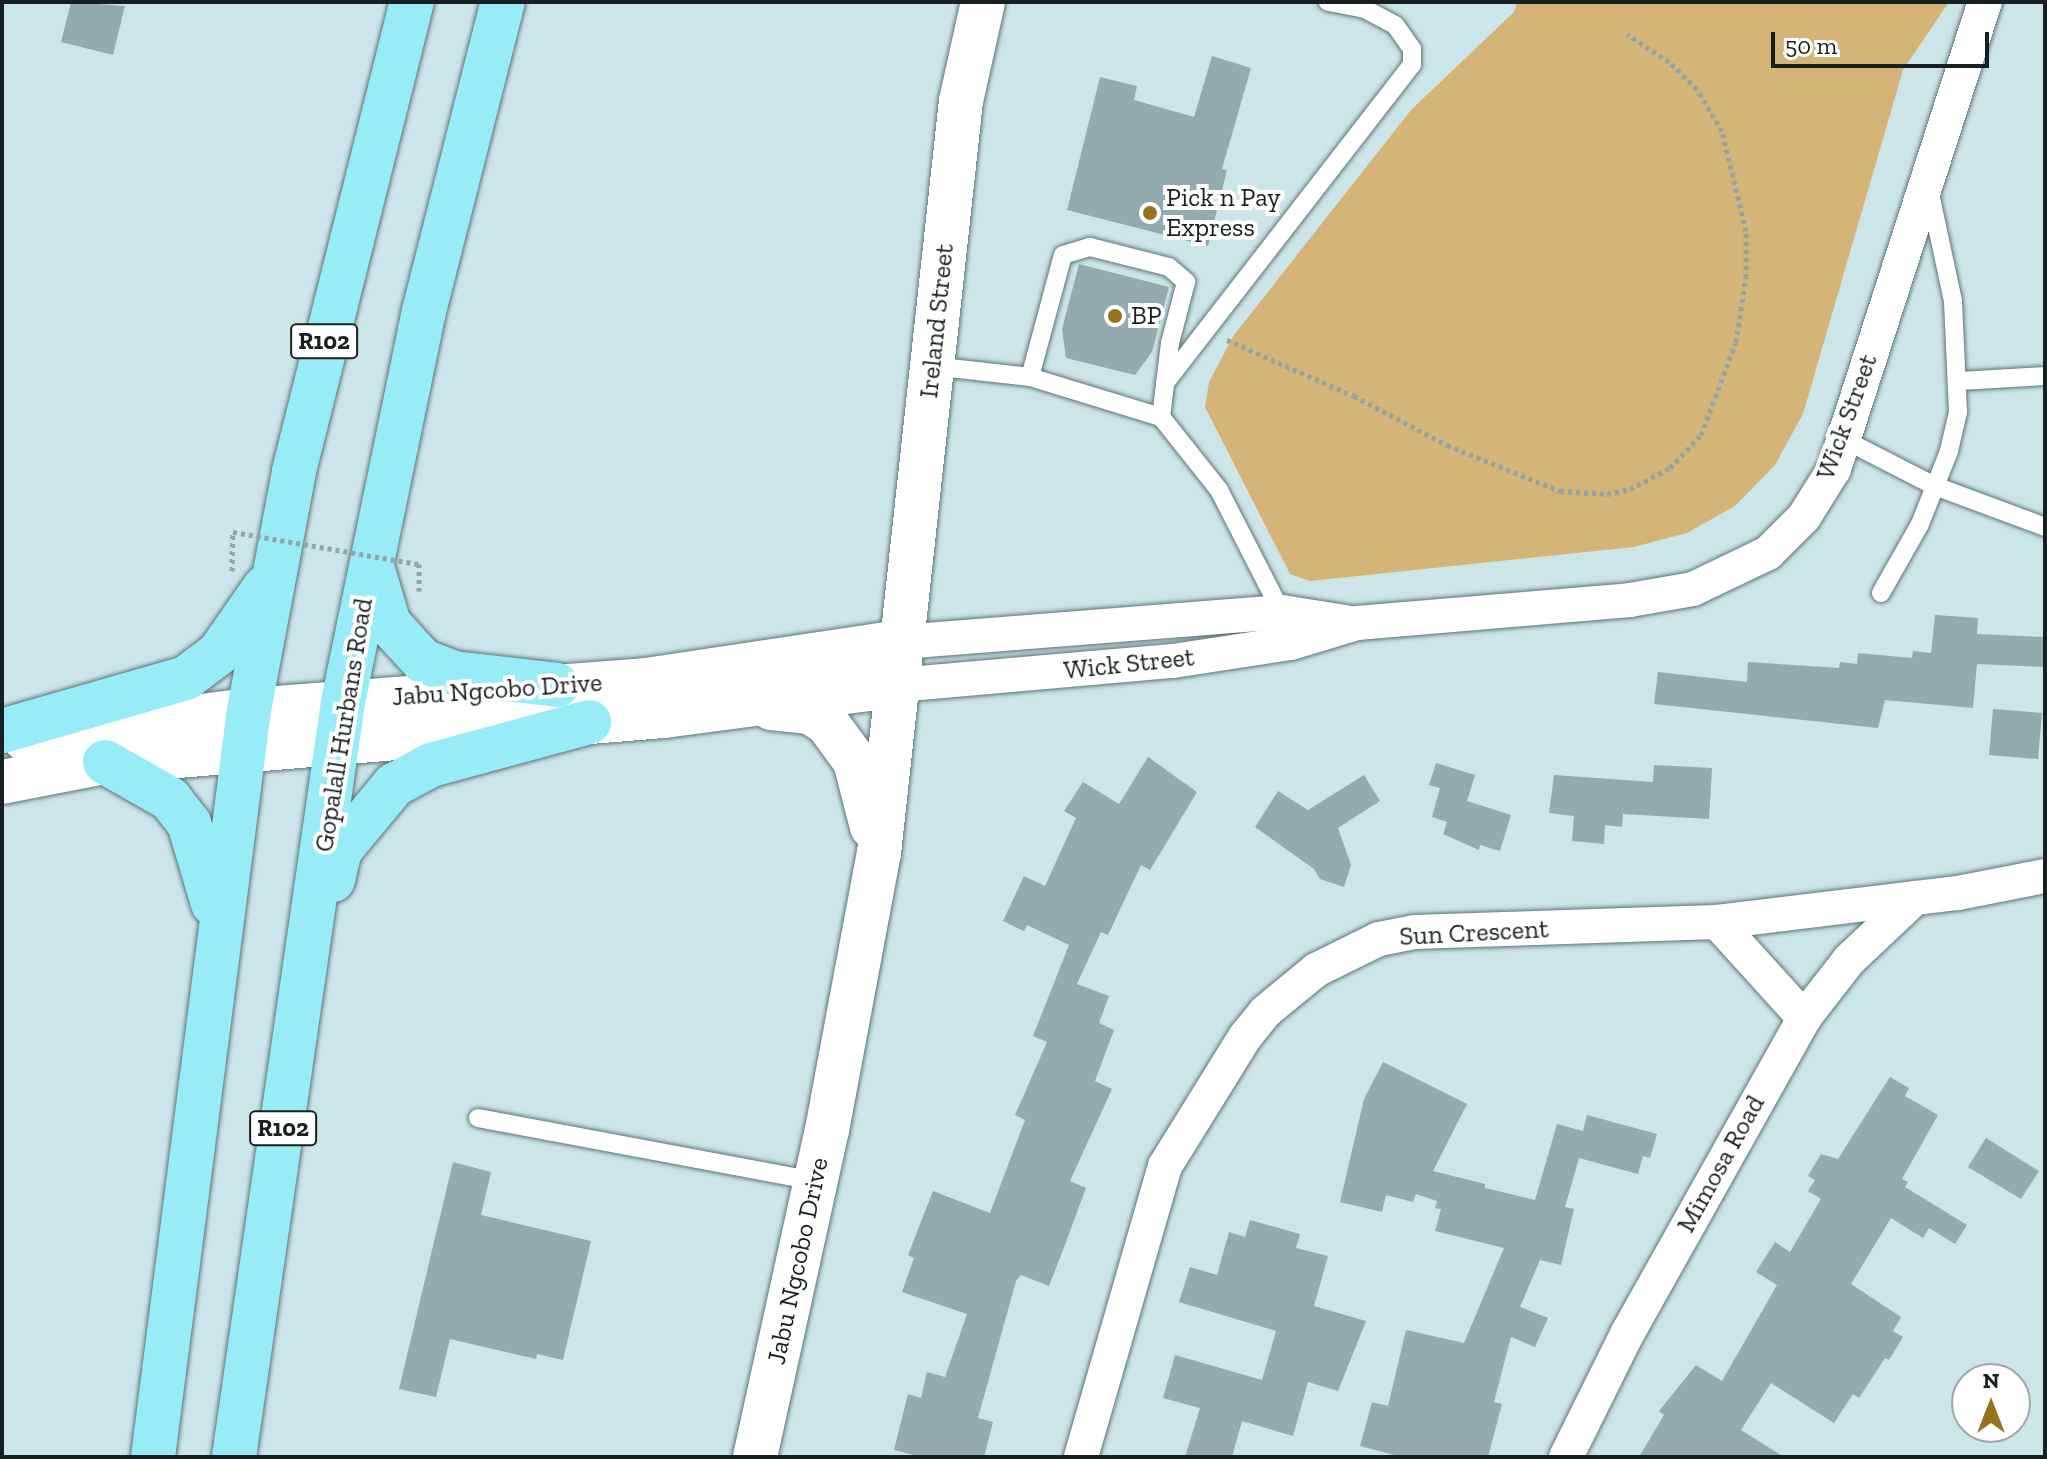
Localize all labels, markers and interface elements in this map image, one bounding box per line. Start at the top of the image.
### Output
scale bar [1775,16,1993,66]
text: 50 m [1785,31,1837,60]
place label: Pick n Pay Express [1166,182,1281,244]
marker: Pick n Pay Express [1141,204,1159,222]
street label: Ireland Street [913,243,961,399]
place label: BP [1131,300,1162,332]
marker: BP [1106,307,1124,325]
road number: R102 [290,321,358,361]
street label: Wick Street [1810,350,1884,484]
street label: Gopalall Hurbans Road [309,596,379,854]
street label: Wick Street [1062,642,1196,686]
street label: Jabu Ngcobo Drive [391,667,603,713]
street label: Sun Crescent [1399,914,1549,952]
street label: Mimosa Road [1671,1090,1771,1238]
road number: R102 [249,1108,317,1148]
street label: Jabu Ngcobo Drive [761,1155,835,1367]
north arrow [1951,1363,2031,1443]
text: N [1983,1367,1999,1394]

